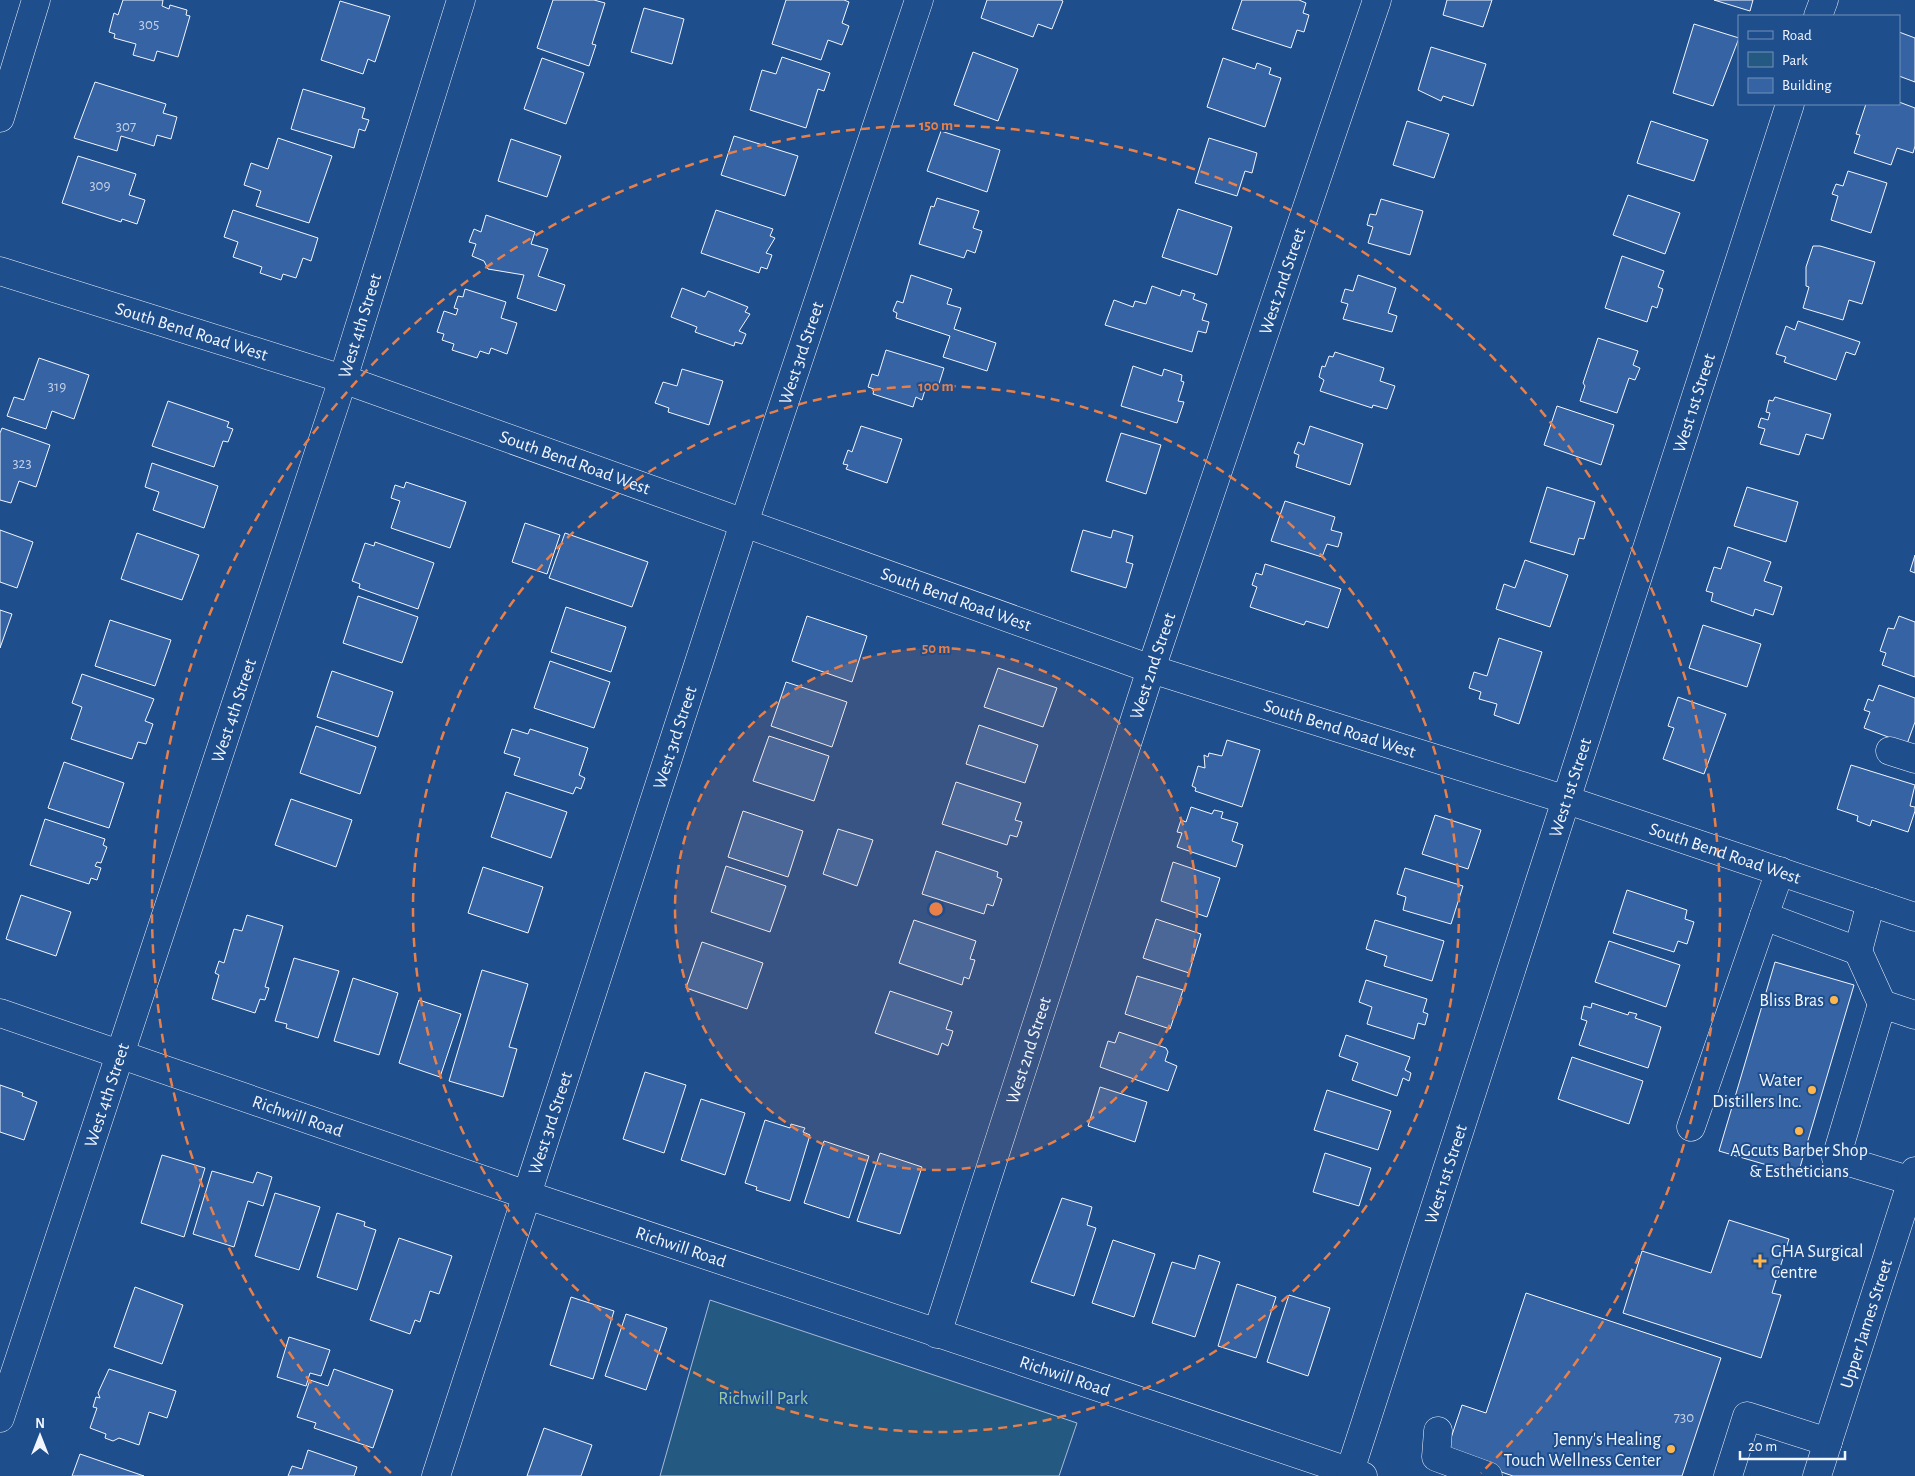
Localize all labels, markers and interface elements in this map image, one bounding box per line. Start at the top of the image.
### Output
legend [1738,15,1900,105]
house number: 305 [139,17,159,32]
text: Road [1782,28,1812,43]
text: Park [1782,53,1808,68]
text: Building [1782,78,1832,93]
text: 150 m [919,118,953,133]
house number: 307 [116,119,136,134]
house number: 309 [89,178,111,193]
street label: West 2nd Street [1257,226,1309,337]
street label: West 4th Street [336,271,385,380]
street label: West 3rd Street [776,299,827,407]
street label: South Bend Road West [113,300,270,365]
street label: West 1st Street [1670,351,1719,455]
house number: 319 [48,379,66,394]
text: 100 m [918,379,954,394]
street label: South Bend Road West [497,428,652,499]
house number: 323 [12,456,32,471]
street label: South Bend Road West [878,565,1034,635]
street label: West 2nd Street [1127,610,1179,722]
text: 50 m [922,641,950,656]
street label: West 4th Street [209,656,260,765]
street label: West 3rd Street [651,684,701,792]
street label: South Bend Road West [1261,697,1418,762]
street label: West 1st Street [1547,736,1595,840]
street label: South Bend Road West [1647,820,1803,888]
centre of rings [927,900,945,918]
place label: Bliss Bras [1759,992,1824,1010]
marker: Bliss Bras [1828,994,1840,1006]
street label: West 2nd Street [1004,995,1055,1106]
street label: West 4th Street [82,1041,133,1150]
street label: West 3rd Street [526,1069,576,1177]
place label: Water Distillers Inc. [1712,1072,1802,1111]
marker: Water Distillers Inc. [1806,1084,1818,1096]
street label: Richwill Road [250,1093,345,1141]
street label: West 1st Street [1422,1122,1471,1226]
marker: AGcuts Barber Shop & Estheticians [1793,1125,1805,1137]
place label: AGcuts Barber Shop & Estheticians [1730,1142,1868,1181]
street label: Richwill Road [633,1224,728,1271]
place label: GHA Surgical Centre [1771,1243,1863,1282]
marker: GHA Surgical Centre [1753,1254,1767,1268]
street label: Upper James Street [1838,1257,1896,1391]
street label: Richwill Road [1017,1353,1112,1400]
park label: Richwill Park [718,1390,809,1408]
house number: 730 [1674,1410,1694,1425]
north arrow [15,1411,65,1461]
text: N [35,1417,45,1431]
scale bar [1740,1428,1845,1460]
place label: Jenny's Healing Touch Wellness Center [1504,1431,1661,1470]
text: 20 m [1748,1439,1777,1454]
marker: Jenny's Healing Touch Wellness Center [1665,1443,1677,1455]

